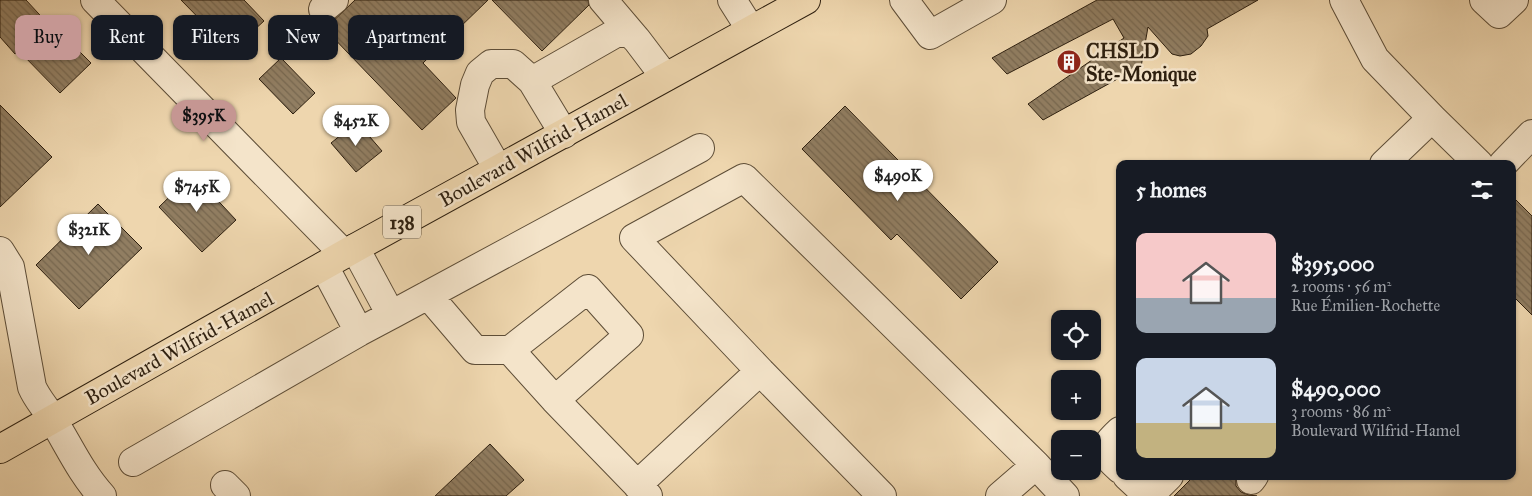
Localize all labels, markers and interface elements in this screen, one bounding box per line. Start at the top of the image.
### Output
chip: Buy [15,15,81,60]
chip: Rent [91,15,163,60]
chip: Filters [173,15,258,60]
chip: New [268,15,338,60]
chip: Apartment [348,15,464,60]
place label: CHSLD Ste-Monique [1086,39,1197,87]
building icon: CHSLD Ste-Monique [1056,49,1082,75]
street label: Boulevard Wilfrid-Hamel [435,88,632,212]
pin: $395K [169,100,239,142]
pin: $452K [321,104,391,147]
text: $395K [182,106,226,125]
text: $452K [333,111,379,130]
pin: $490K [863,160,933,202]
text: $490K [874,166,922,185]
pin: $745K [162,170,232,213]
icon: filters [1468,176,1496,204]
text: $745K [174,177,220,196]
text: 5 homes [1136,177,1207,203]
road number: 138 [383,206,421,238]
pin: $321K [54,214,124,256]
text: $321K [68,220,110,239]
text: $395,000 [1291,251,1375,277]
icon: home [1176,253,1236,313]
text: 2 rooms · 56 m² [1291,277,1391,296]
street label: Boulevard Wilfrid-Hamel [81,286,278,410]
text: Rue Émilien-Rochette [1291,296,1440,315]
map controls [1051,310,1101,480]
button: locate [1051,310,1101,360]
button: + [1051,370,1101,420]
text: $490,000 [1291,376,1381,402]
icon: home [1176,378,1236,438]
text: 3 rooms · 86 m² [1291,402,1391,421]
text: Boulevard Wilfrid-Hamel [1291,421,1460,440]
button: − [1051,430,1101,480]

